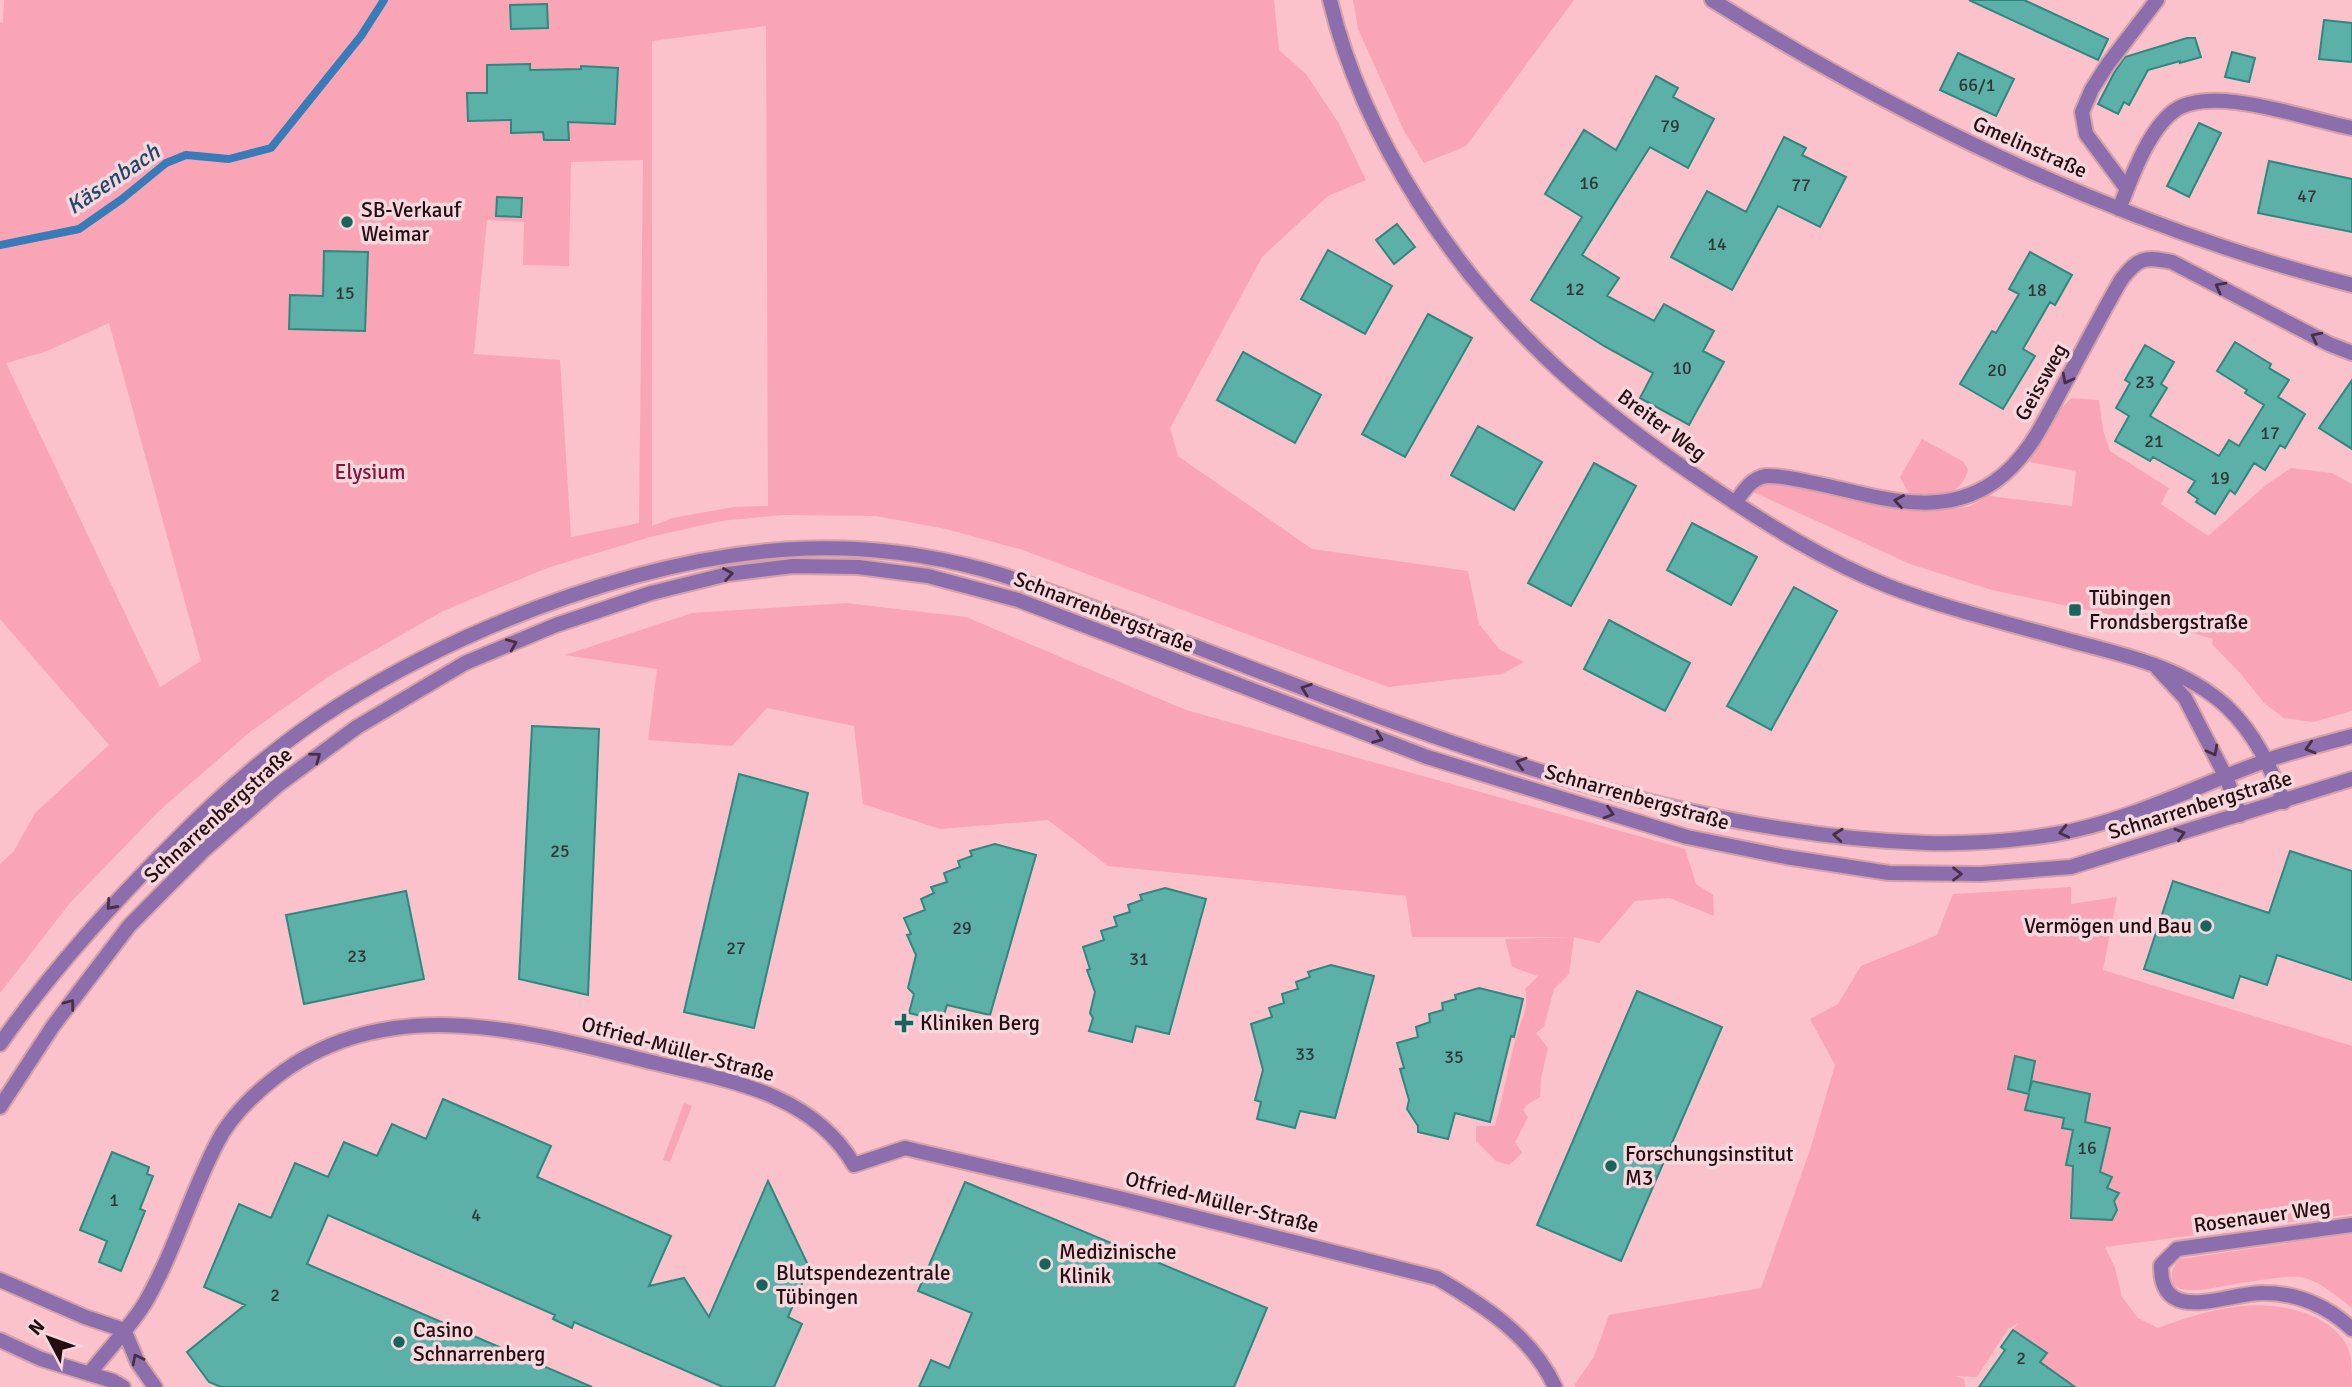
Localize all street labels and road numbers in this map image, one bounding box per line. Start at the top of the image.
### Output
street label: Gmelinstraße [1969,110,2091,184]
street label: Geissweg [2009,339,2073,425]
street label: Breiter Weg [1612,383,1712,467]
street label: Schnarrenbergstraße [1010,566,1198,658]
street label: Schnarrenbergstraße [138,742,298,888]
street label: Schnarrenbergstraße [1542,758,1732,836]
street label: Schnarrenbergstraße [2105,765,2295,845]
street label: Otfried-Müller-Straße [579,1011,777,1087]
street label: Otfried-Müller-Straße [1123,1165,1321,1239]
street label: Rosenauer Weg [2192,1194,2332,1238]

